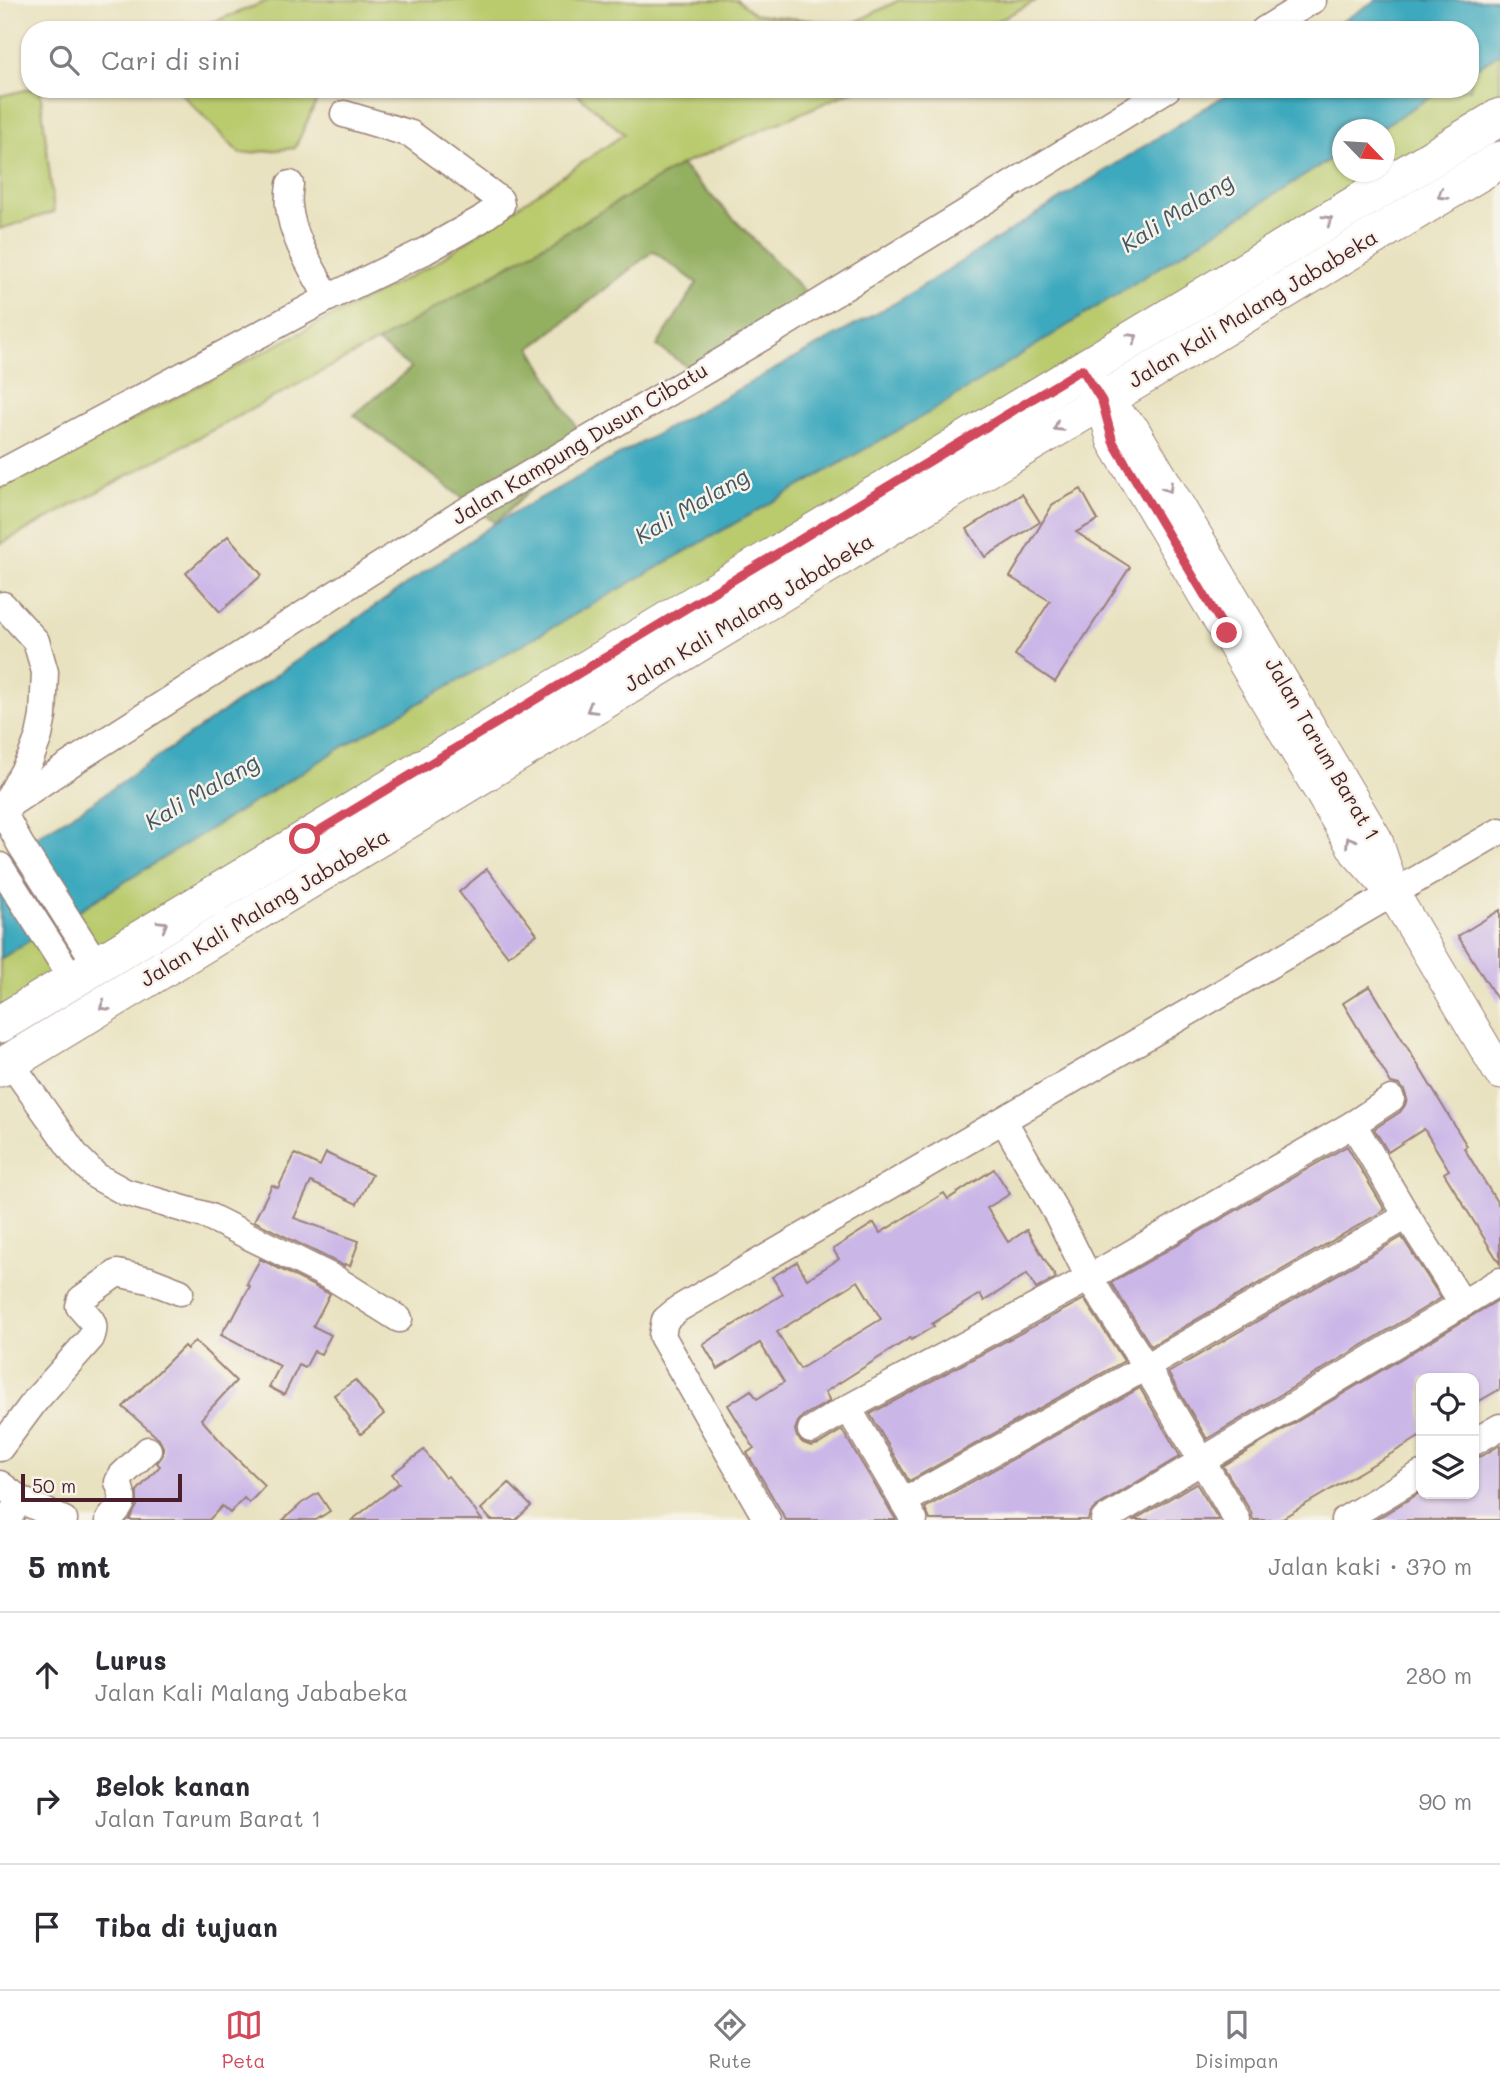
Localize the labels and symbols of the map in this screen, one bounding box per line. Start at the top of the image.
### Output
north arrow [1332,119,1395,182]
water label: Kali Malang [1115,166,1238,259]
one-way arrow [1436,187,1449,200]
one-way arrow [1320,215,1333,228]
street label: Jalan Kali Malang Jababeka [1123,223,1382,393]
one-way arrow [1126,333,1139,346]
street label: Jalan Kampung Dusun Cibatu [447,356,712,530]
one-way arrow [1053,419,1066,432]
water label: Kali Malang [629,460,754,550]
one-way arrow [1160,480,1173,493]
street label: Jalan Kali Malang Jababeka [619,527,878,697]
route end [1211,617,1242,648]
street label: Jalan Tarum Barat 1 [1260,652,1387,844]
one-way arrow [586,701,599,714]
water label: Kali Malang [139,746,264,836]
street label: Jalan Kali Malang Jababeka [135,822,394,992]
route start [289,823,320,854]
one-way arrow [1345,835,1358,848]
one-way arrow [156,920,169,933]
one-way arrow [98,997,111,1010]
scale bar [21,1471,182,1503]

